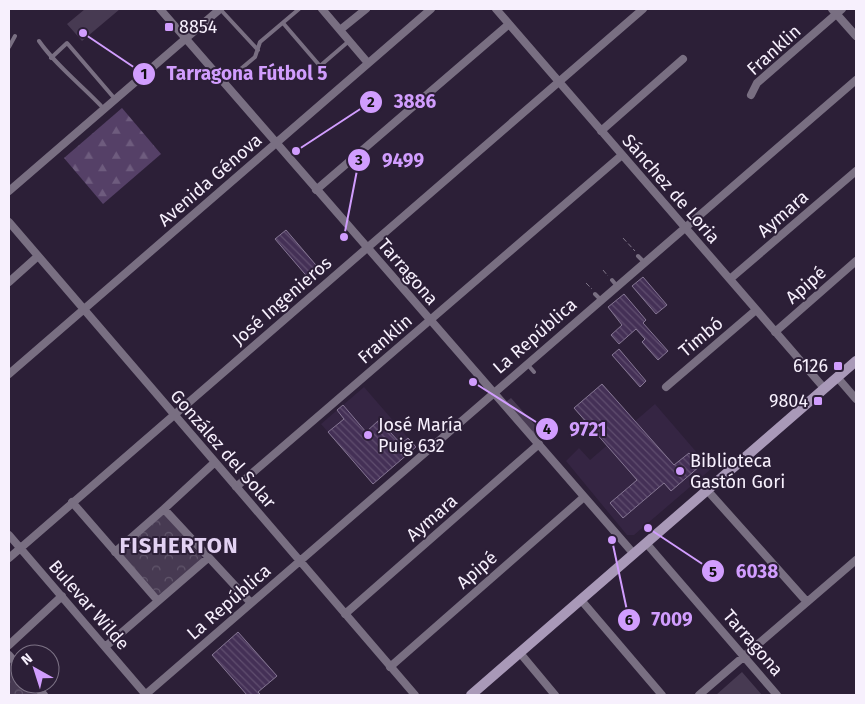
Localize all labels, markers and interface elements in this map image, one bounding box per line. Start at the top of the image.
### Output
place label: 8854 [179,16,218,38]
street label: Franklin [742,20,806,80]
marker: 8854 [163,21,175,33]
callout: Tarragona Fútbol 5 [132,57,338,91]
text: Tarragona Fútbol 5 [166,62,328,85]
text: 1 [141,65,147,83]
callout: 3886 [358,85,446,119]
text: 3886 [393,90,437,113]
text: 2 [367,93,375,111]
street label: Avenida Génova [154,129,266,231]
street label: Sánchez de Loria [617,130,725,248]
callout: 9499 [347,143,434,177]
text: 9499 [382,149,424,172]
text: 3 [354,151,363,169]
street label: Aymara [753,186,813,242]
street label: Tarragona [373,234,443,310]
street label: José Ingenieros [228,252,336,350]
street label: Apipé [781,261,831,309]
street label: La República [488,294,582,378]
street label: Franklin [353,309,417,369]
street label: Timbó [674,312,728,362]
place label: 6126 [793,355,828,377]
marker: 6126 [832,360,844,372]
street label: González del Solar [165,385,281,513]
place label: 9804 [769,390,808,412]
marker: 9804 [812,395,824,407]
callout: 9721 [535,412,617,446]
place label: José María Puig 632 [378,414,463,457]
text: 9721 [569,418,607,441]
text: 4 [543,420,552,438]
marker: José María Puig 632 [362,429,374,441]
place label: Biblioteca Gastón Gori [690,450,785,493]
marker: Biblioteca Gastón Gori [674,465,686,477]
street label: Aymara [402,490,462,546]
district label: FISHERTON [119,532,239,559]
street label: Apipé [452,546,502,594]
callout: 6038 [701,554,788,588]
street label: Bulevar Wilde [44,555,134,655]
street label: La República [182,560,276,644]
text: 6038 [736,560,778,583]
text: 5 [709,563,717,581]
callout: 7009 [617,603,703,637]
street label: Tarragona [718,605,788,681]
text: 7009 [651,608,693,631]
text: 6 [625,611,634,629]
north arrow [10,644,60,694]
text: N [18,650,36,669]

